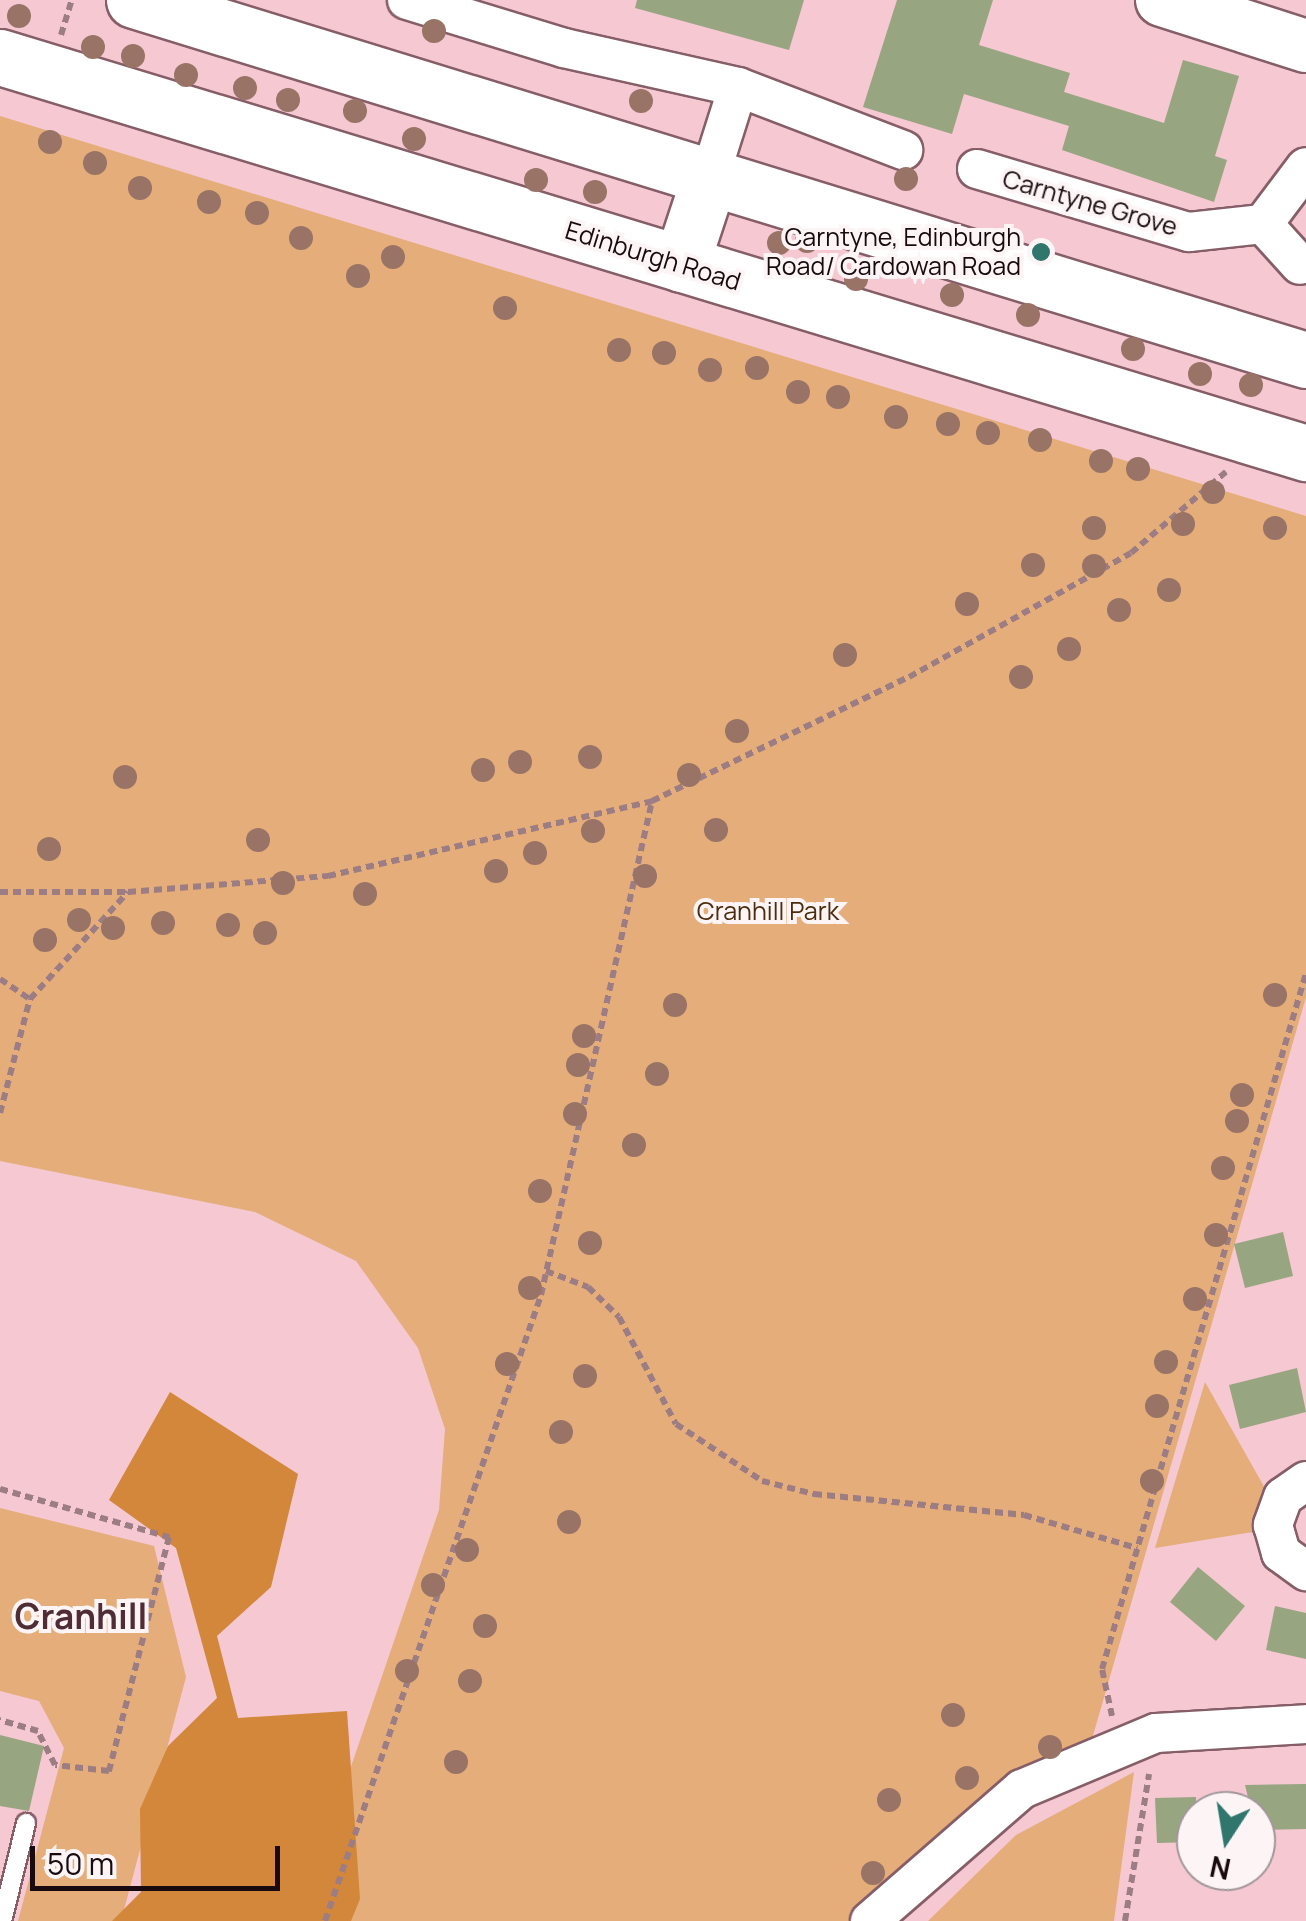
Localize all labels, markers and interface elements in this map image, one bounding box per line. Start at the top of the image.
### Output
street label: Carntyne Grove [999,164,1181,242]
street label: Edinburgh Road [562,215,744,297]
place label: Carntyne, Edinburgh Road/ Cardowan Road [766,223,1021,282]
marker: Carntyne, Edinburgh Road/ Cardowan Road [1030,241,1052,263]
park label: Cranhill Park [697,896,839,926]
district label: Cranhill [15,1595,147,1637]
north arrow [1176,1791,1276,1891]
scale bar [35,1826,285,1888]
text: 50 m [47,1843,114,1884]
text: N [1206,1848,1234,1889]

